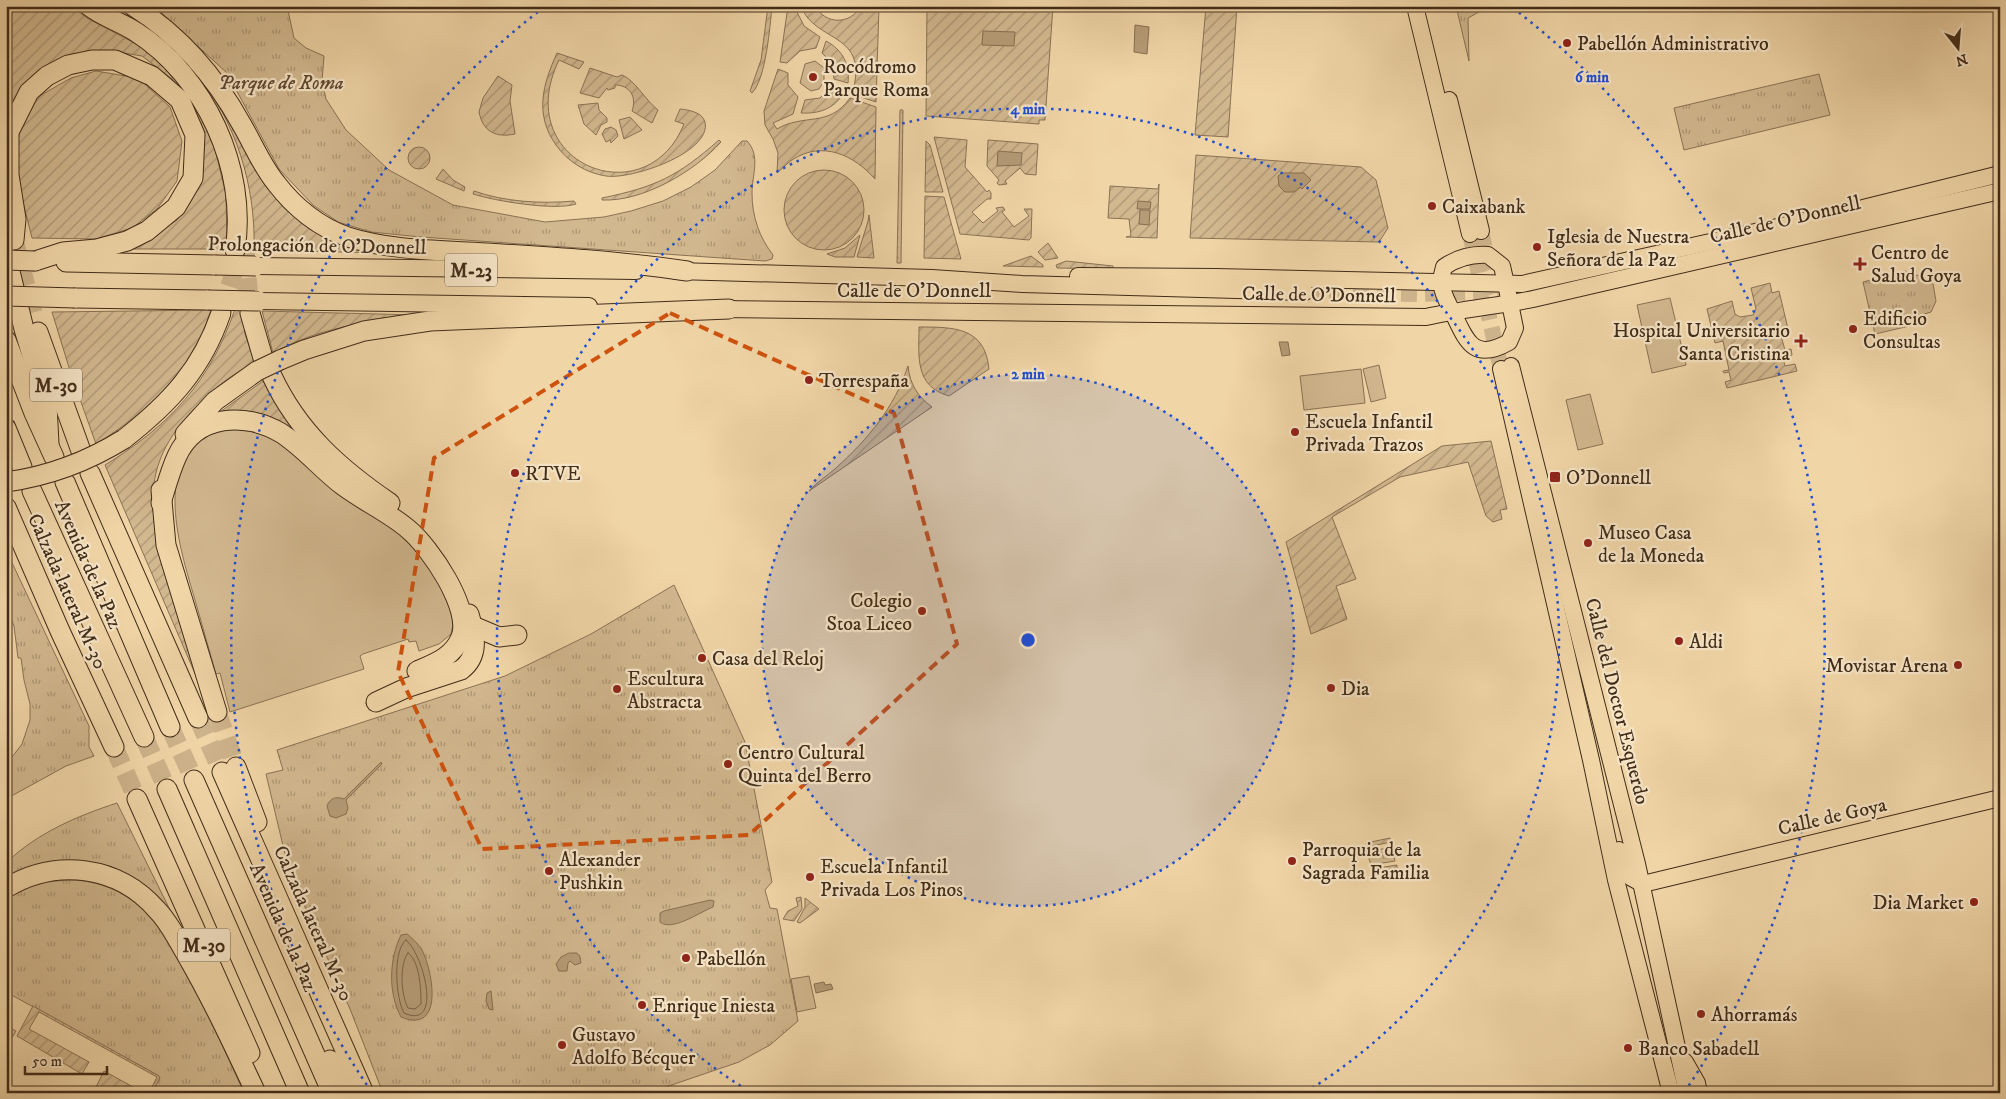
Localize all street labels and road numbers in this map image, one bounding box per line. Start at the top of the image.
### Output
street label: Calle de O'Donnell [1708,191,1863,250]
street label: Prolongación de O'Donnell [207,232,427,261]
road number: M-23 [445,254,497,286]
street label: Calle de O'Donnell [837,279,991,304]
street label: Calle de O'Donnell [1242,282,1396,309]
road number: M-30 [30,368,82,402]
street label: Avenida de la Paz [48,497,127,633]
street label: Calzada lateral M-30 [21,510,112,673]
street label: Calle del Doctor Esquerdo [1579,596,1654,807]
street label: Calle de Goya [1776,793,1889,842]
street label: Calzada lateral M-30 [267,842,358,1005]
street label: Avenida de la Paz [243,860,322,996]
road number: M-30 [178,928,230,962]

